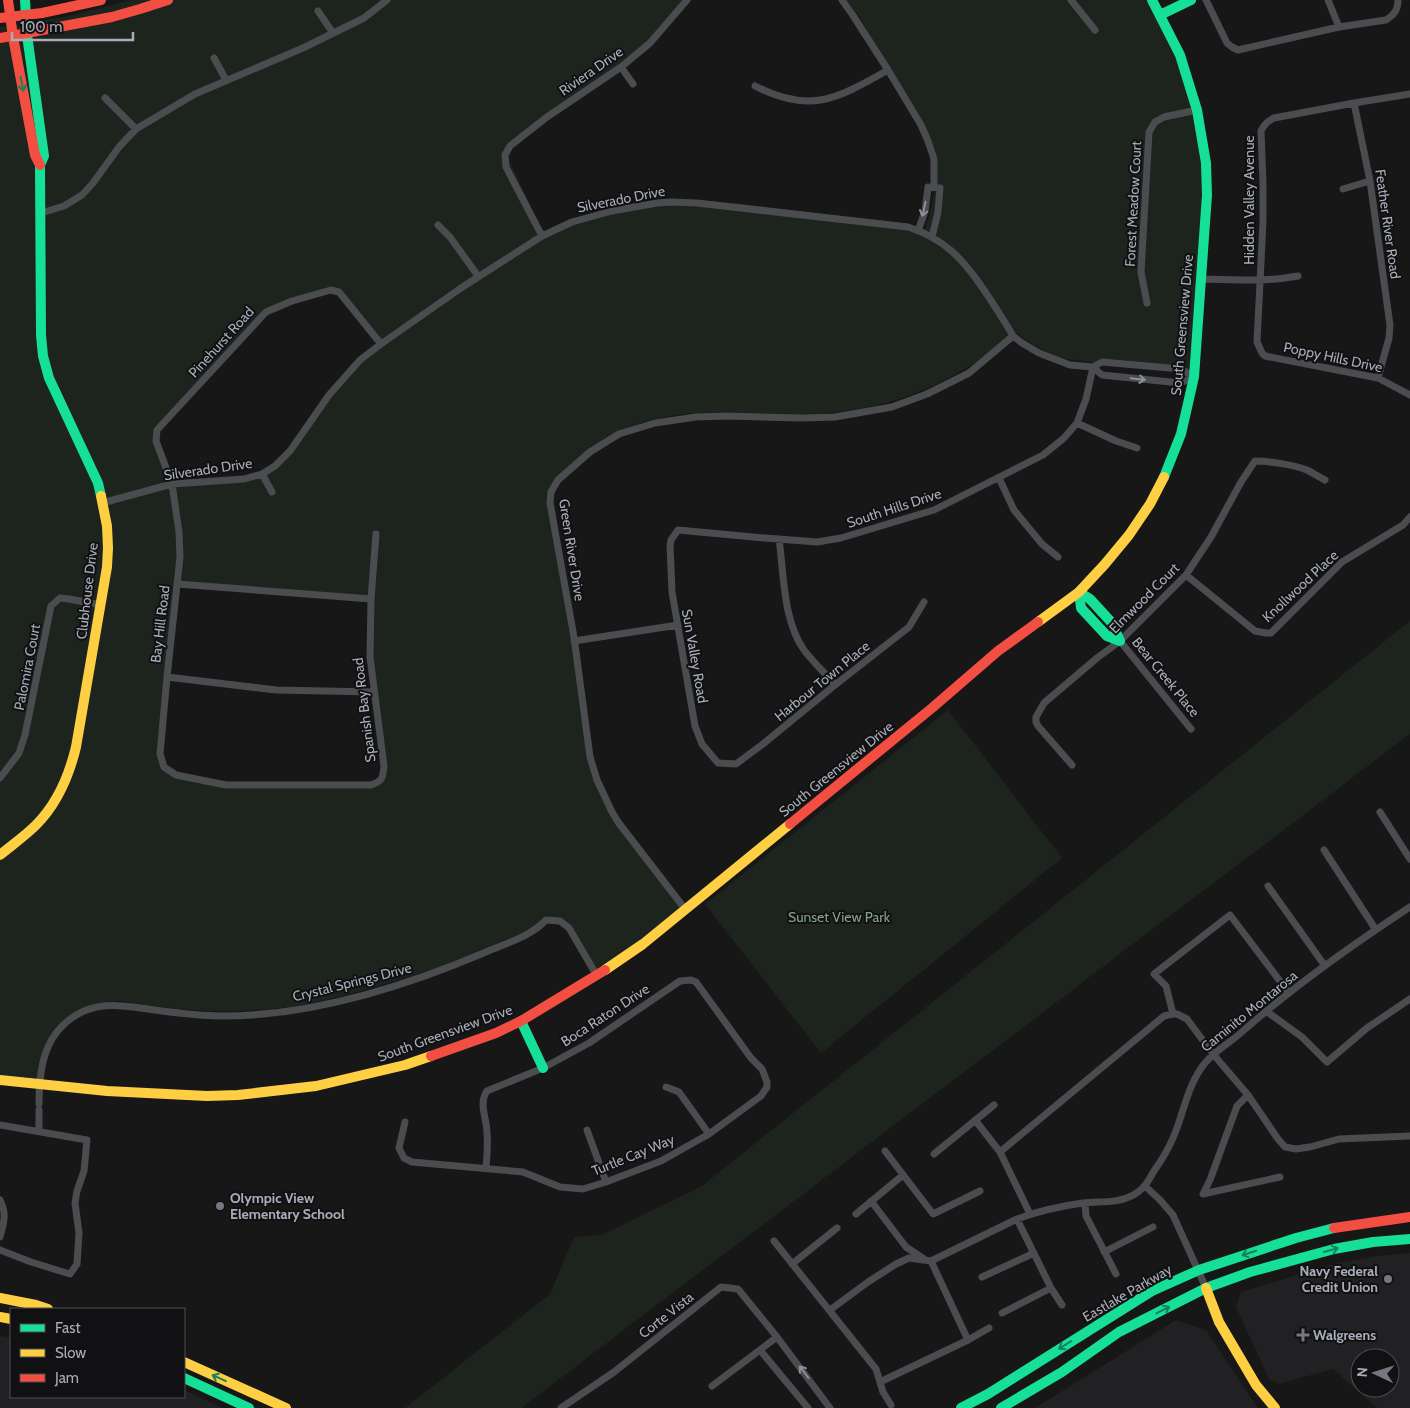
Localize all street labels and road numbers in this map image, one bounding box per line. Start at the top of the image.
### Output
street label: Riviera Drive [556,42,626,100]
street label: Hidden Valley Avenue [1240,135,1258,265]
street label: Forest Meadow Court [1121,140,1145,267]
street label: Feather River Road [1371,168,1405,280]
street label: Silverado Drive [575,182,667,216]
street label: South Greensview Drive [1167,254,1197,396]
street label: Pinehurst Road [184,303,258,381]
street label: Poppy Hills Drive [1282,338,1384,376]
street label: Silverado Drive [163,454,253,484]
street label: South Hills Drive [844,484,944,532]
street label: Green River Drive [555,498,589,602]
street label: Clubhouse Drive [72,542,102,640]
street label: Knollwood Place [1258,546,1342,626]
street label: Elmwood Court [1105,559,1183,637]
street label: Bay Hill Road [146,584,174,664]
street label: Sun Valley Road [678,607,712,705]
street label: Palomira Court [10,622,44,712]
street label: Bear Creek Place [1128,633,1204,721]
street label: Harbour Town Place [771,637,873,725]
street label: Spanish Bay Road [349,657,379,763]
street label: South Greensview Drive [775,717,897,821]
street label: Crystal Springs Drive [291,958,413,1006]
street label: Caminito Montarosa [1197,966,1301,1056]
street label: Boca Raton Drive [557,980,653,1050]
street label: South Greensview Drive [375,1000,515,1066]
street label: Turtle Cay Way [589,1130,677,1180]
street label: Eastlake Parkway [1079,1260,1175,1326]
street label: Corte Vista [635,1288,697,1342]

